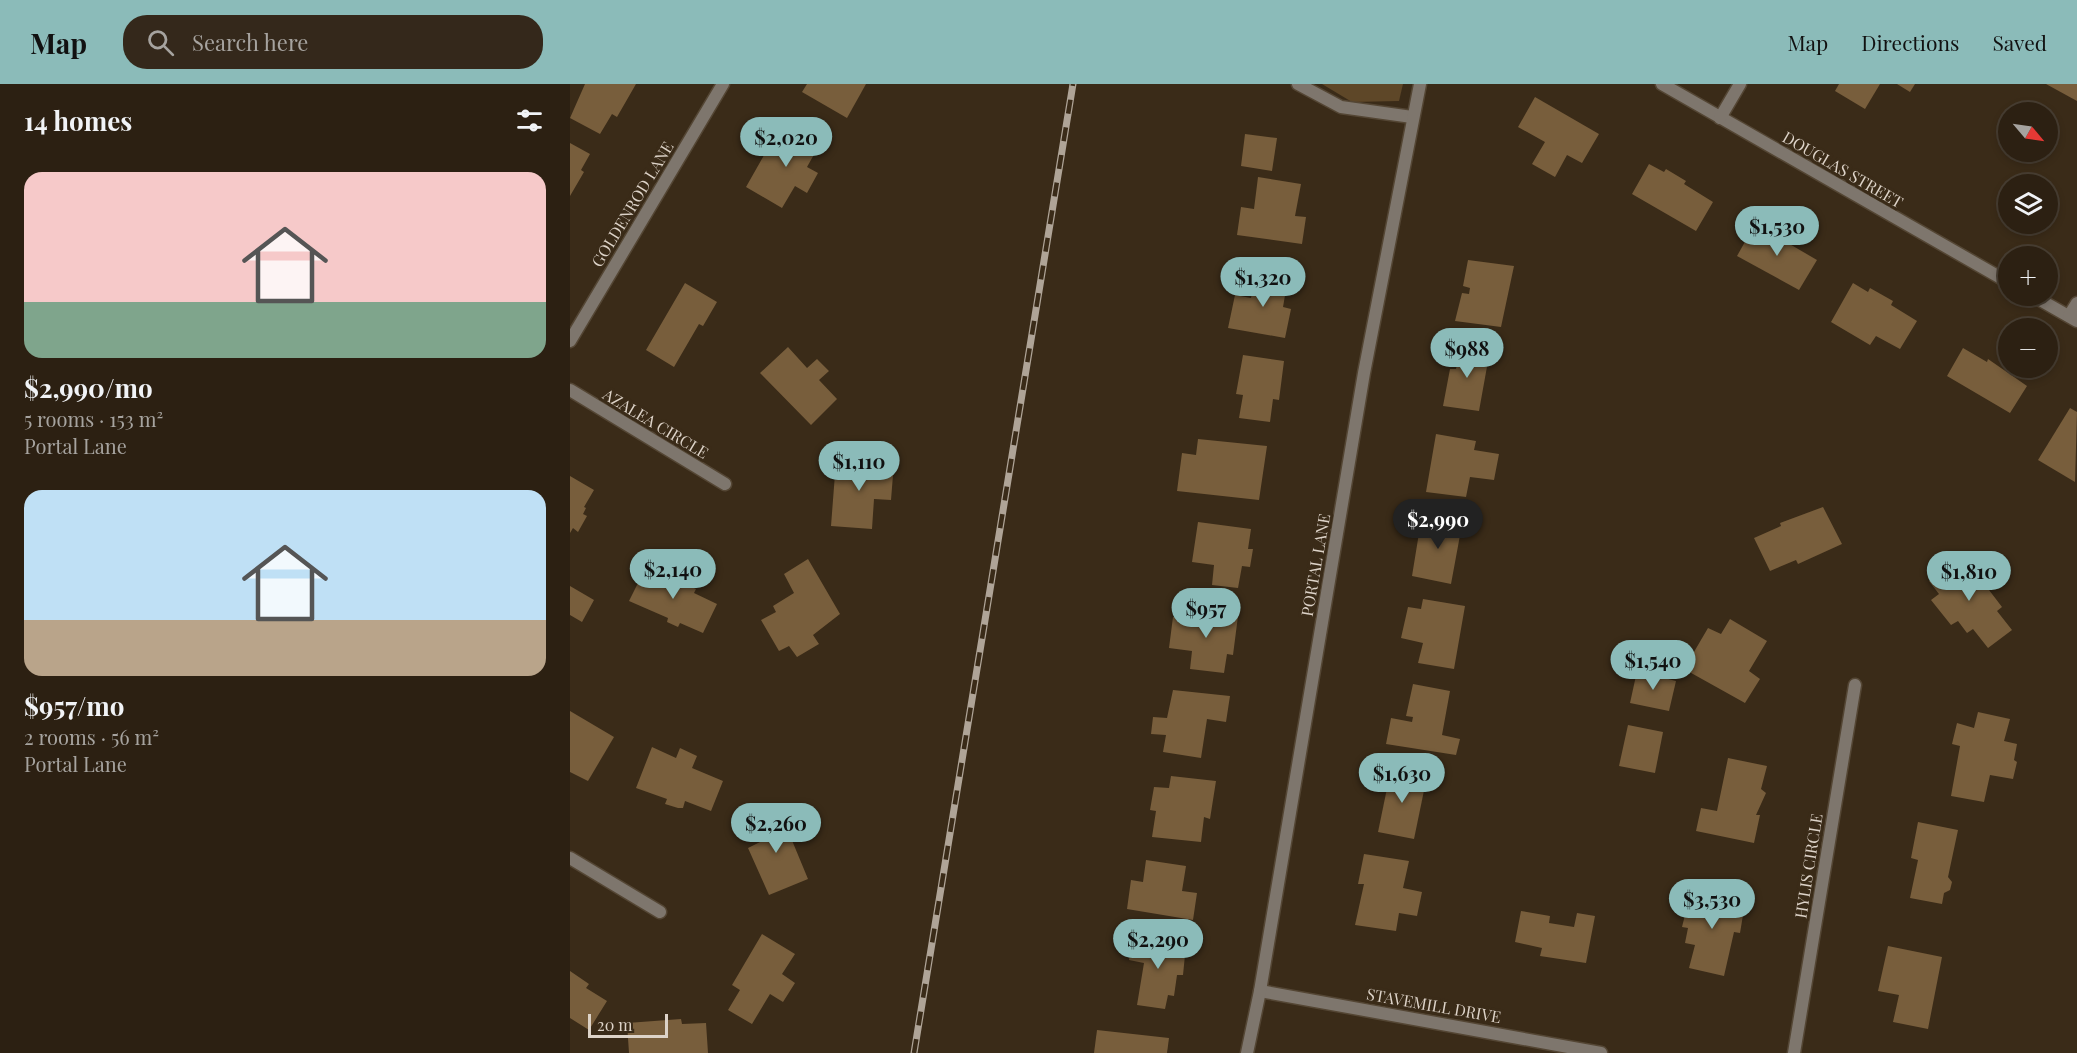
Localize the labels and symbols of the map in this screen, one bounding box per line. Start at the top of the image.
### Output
north arrow [1998,102,2058,162]
pin: $2,020 [737,117,835,168]
street label: DOUGLAS STREET [1779,126,1907,212]
street label: GOLDENROD LANE [586,137,678,271]
pin: $1,530 [1728,206,1826,257]
pin: $1,320 [1214,257,1312,308]
pin: $988 [1431,328,1503,379]
street label: AZALEA CIRCLE [599,383,713,463]
pin: $1,110 [810,441,908,492]
pin: $2,990 [1389,499,1487,550]
street label: PORTAL LANE [1296,512,1334,618]
pin: $2,140 [624,549,722,600]
pin: $1,810 [1920,551,2018,602]
pin: $957 [1170,588,1242,639]
pin: $1,540 [1604,640,1702,691]
pin: $1,630 [1353,753,1451,804]
pin: $2,260 [727,803,825,854]
street label: HYLIS CIRCLE [1789,812,1827,920]
pin: $3,530 [1663,879,1761,930]
pin: $2,290 [1109,919,1207,970]
street label: STAVEMILL DRIVE [1365,983,1503,1027]
scale bar [588,1011,668,1038]

